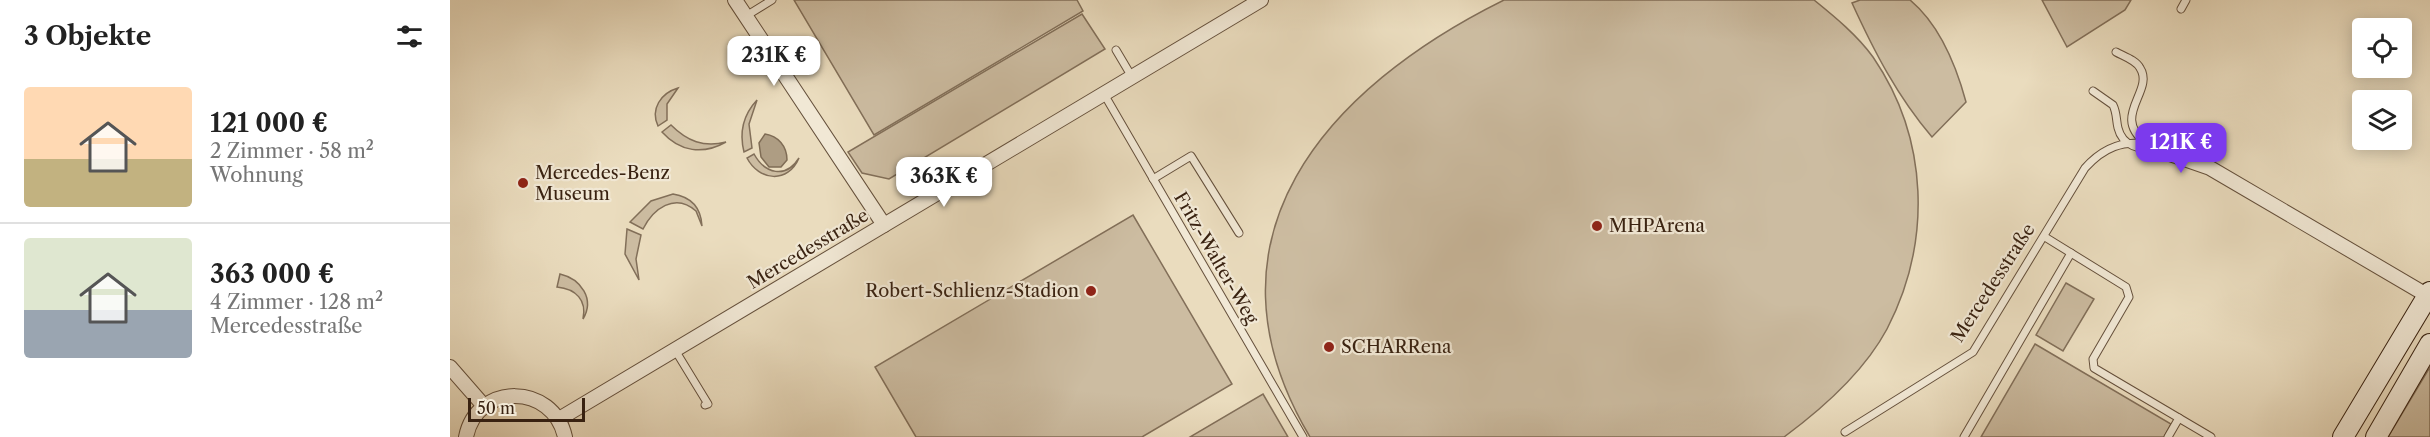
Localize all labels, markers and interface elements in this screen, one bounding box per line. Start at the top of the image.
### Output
map controls [2352,18,2412,150]
button: locate [2352,18,2412,78]
text: 3 Objekte [24,20,151,52]
icon: filters [393,20,426,53]
pin: 231K € [725,36,823,87]
text: 231K € [741,43,807,67]
button: layers [2352,90,2412,150]
text: 121 000 € [210,107,328,139]
icon: home [72,111,144,183]
pin: 121K € [2132,123,2230,174]
text: 121K € [2149,130,2213,154]
text: 2 Zimmer · 58 m² [210,139,374,163]
pin: 363K € [895,157,993,208]
place label: Mercedes-Benz Museum [535,162,670,205]
text: Wohnung [210,163,303,187]
text: 363K € [910,164,978,188]
marker: Mercedes-Benz Museum [516,176,530,190]
street label: Fritz-Walter-Weg [1169,188,1263,328]
street label: Mercedesstraße [743,204,873,294]
place label: MHPArena [1609,215,1706,237]
marker: MHPArena [1590,219,1604,233]
street label: Mercedesstraße [1946,219,2040,347]
text: 363 000 € [210,258,334,290]
icon: home [72,262,144,334]
place label: Robert-Schlienz-Stadion [865,280,1079,302]
marker: Robert-Schlienz-Stadion [1084,284,1098,298]
text: 4 Zimmer · 128 m² [210,290,383,314]
text: Mercedesstraße [210,314,363,338]
place label: SCHARRena [1341,336,1452,358]
marker: SCHARRena [1322,340,1336,354]
scale bar [468,395,585,422]
text: 50 m [477,398,515,418]

